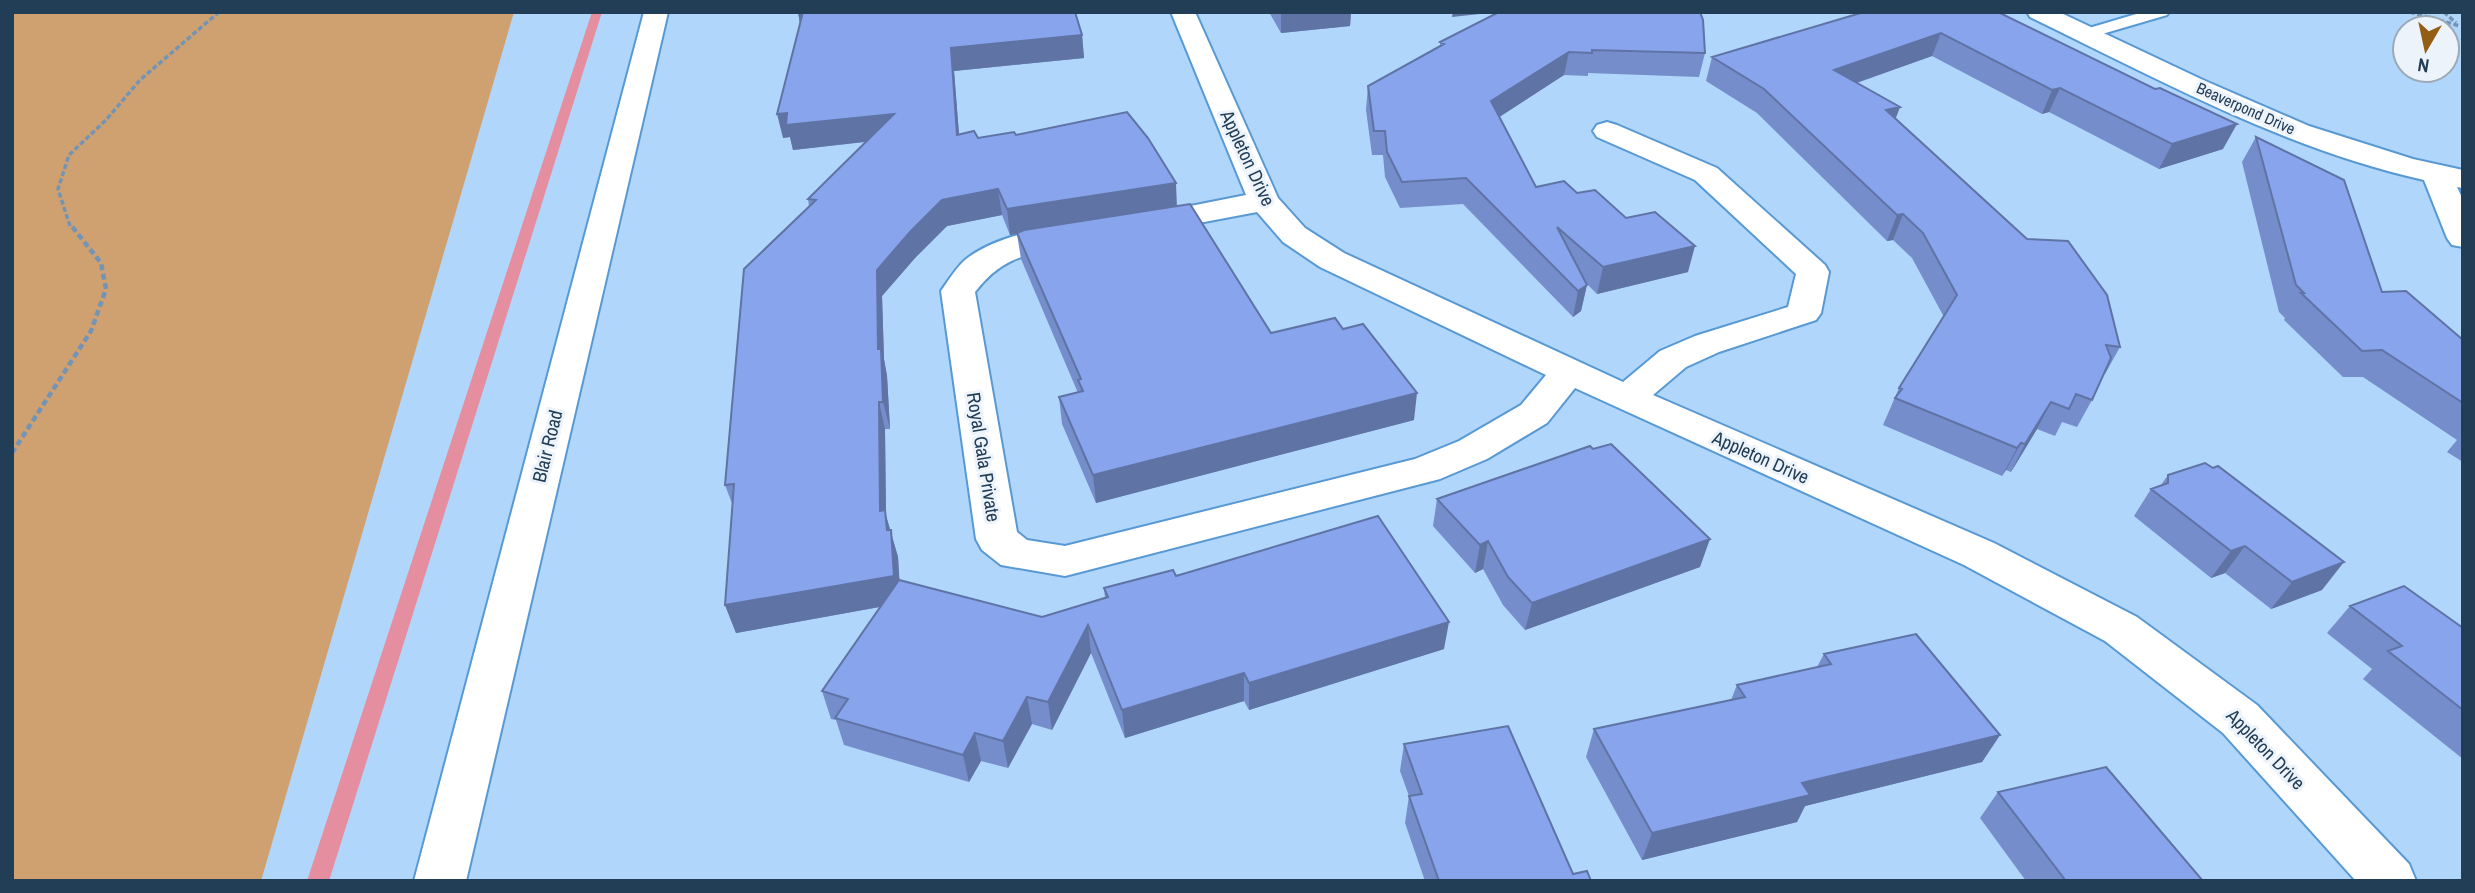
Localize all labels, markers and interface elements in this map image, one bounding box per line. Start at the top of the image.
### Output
north arrow [2391,14,2461,84]
text: N [2416,52,2431,80]
street label: Beaverpond Drive [2193,76,2299,140]
street label: Appleton Drive [1214,105,1282,210]
street label: Royal Gala Private [961,390,1007,524]
street label: Blair Road [525,407,569,485]
street label: Appleton Drive [1708,424,1813,490]
street label: Appleton Drive [2220,702,2311,795]

